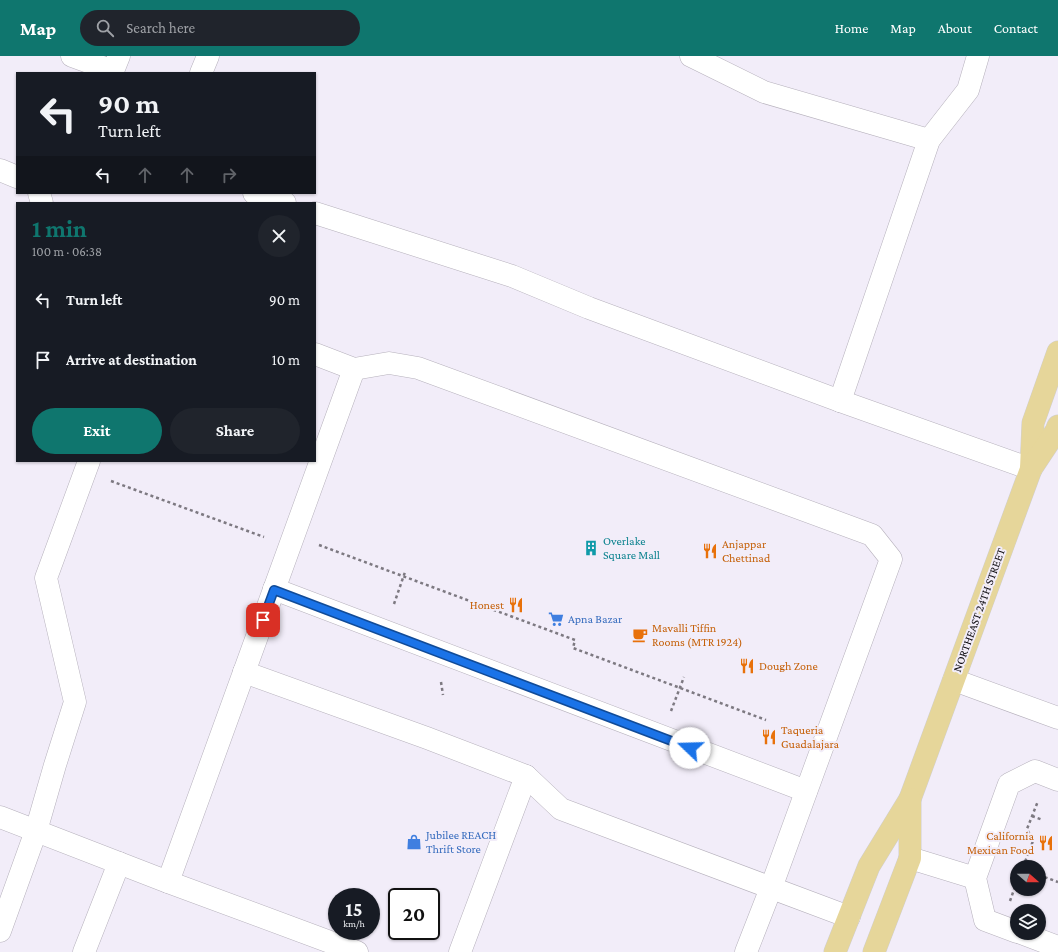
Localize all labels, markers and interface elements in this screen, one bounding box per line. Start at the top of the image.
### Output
search box [80,10,360,46]
icon: search [94,17,116,39]
text: Map [20,18,56,39]
text: Search here [126,20,195,36]
text: Home [835,20,868,36]
text: Map [890,20,916,36]
text: About [938,20,972,36]
text: Contact [994,20,1038,36]
icon: left [32,88,84,140]
text: 90 m [98,88,159,119]
text: Turn left [98,121,161,141]
icon: left [92,164,114,186]
icon: ahead [134,164,156,186]
icon: ahead [176,164,198,186]
icon: right [218,164,240,186]
text: 1 min [32,215,87,242]
button: close [258,215,300,257]
text: 100 m · 06:38 [32,244,102,259]
icon: left [32,289,54,311]
text: Turn left [66,292,122,308]
text: 90 m [269,292,300,308]
icon: arrive [32,349,54,371]
text: Arrive at destination [66,352,197,368]
text: 10 m [272,352,300,368]
button: Exit [32,408,162,454]
button: Share [170,408,300,454]
place label: Overlake Square Mall [603,534,660,562]
place label: Anjappar Chettinad [722,537,771,565]
building icon: Overlake Square Mall [582,539,600,557]
restaurant icon: Anjappar Chettinad [701,542,719,560]
street label: NORTHEAST 24TH STREET [950,546,1008,674]
restaurant icon: Honest [507,596,525,614]
place label: Honest [470,598,505,612]
pin [246,603,280,637]
icon: arrive [252,609,274,631]
supermarket icon: Apna Bazar [547,610,565,628]
place label: Apna Bazar [568,612,623,626]
place label: Mavalli Tiffin Rooms (MTR 1924) [652,621,743,649]
cafe icon: Mavalli Tiffin Rooms (MTR 1924) [631,626,649,644]
restaurant icon: Dough Zone [738,657,756,675]
place label: Dough Zone [759,659,818,673]
place label: Taqueria Guadalajara [781,723,840,751]
position arrow [669,727,711,769]
restaurant icon: Taqueria Guadalajara [760,728,778,746]
place label: Jubilee REACH Thrift Store [425,828,496,856]
place label: California Mexican Food [967,829,1035,857]
shop icon: Jubilee REACH Thrift Store [405,833,423,851]
restaurant icon: California Mexican Food [1037,834,1055,852]
north arrow [1010,860,1046,896]
map controls [1010,860,1046,940]
speed limit sign: 20 [388,888,440,940]
text: 15 [345,898,363,920]
button: layers [1010,904,1046,940]
text: km/h [343,918,365,929]

